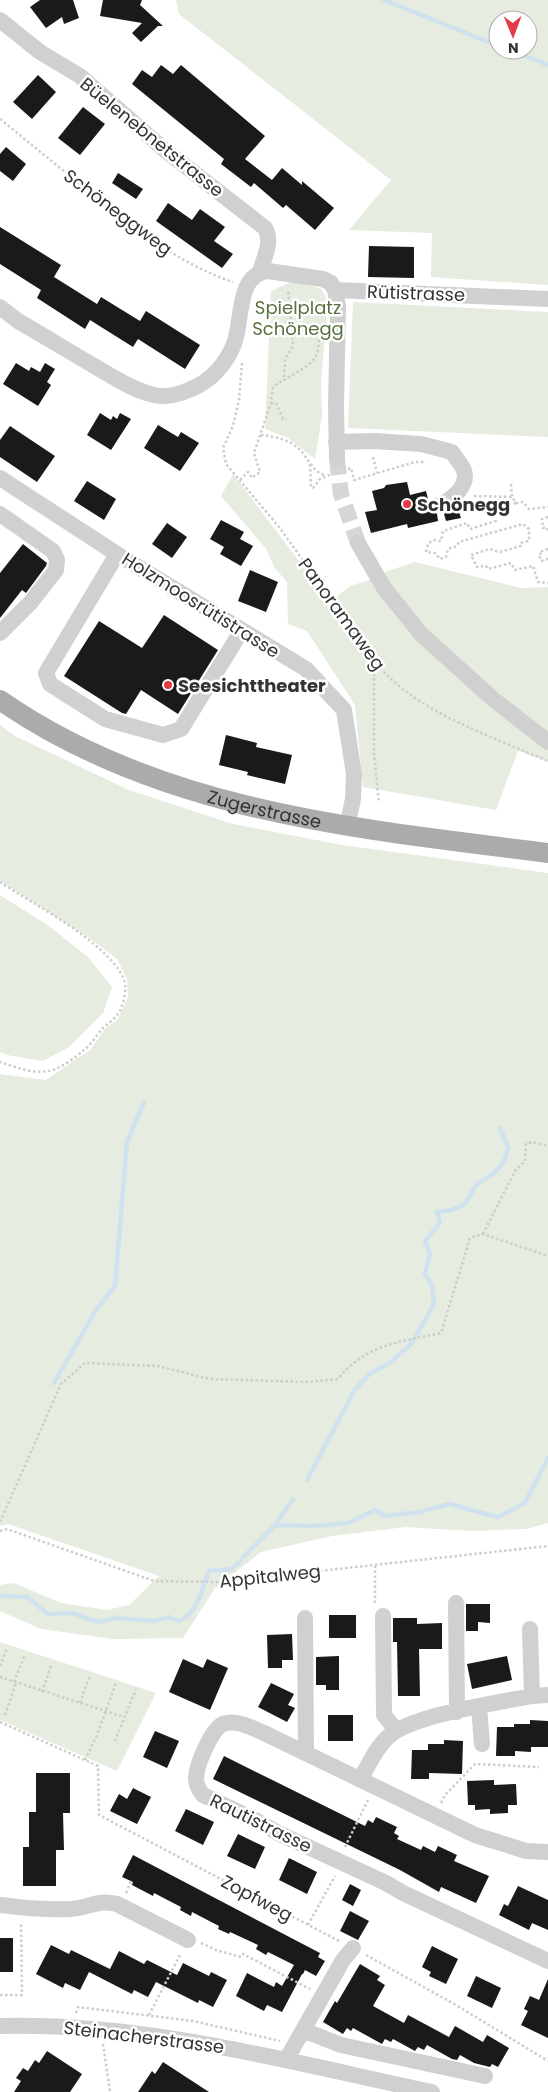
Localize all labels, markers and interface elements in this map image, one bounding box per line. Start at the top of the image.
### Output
north arrow [488,10,538,60]
text: N [508,38,519,58]
street label: Büelenebnetstrasse [75,71,229,203]
street label: Schöneggweg [59,163,177,261]
street label: Rütistrasse [366,279,466,307]
park label: Spielplatz Schönegg [252,295,344,341]
place label: Schönegg [417,492,510,517]
marker: Schönegg [401,498,413,510]
street label: Holzmoosrütistrasse [117,546,285,664]
street label: Panoramaweg [293,553,391,675]
place label: Seesichttheater [178,673,326,698]
marker: Seesichttheater [162,679,174,691]
street label: Zugerstrasse [205,783,324,834]
street label: Appitalweg [218,1558,322,1594]
street label: Rautistrasse [206,1788,316,1858]
street label: Zopfweg [217,1869,297,1927]
street label: Steinacherstrasse [62,2015,226,2059]

